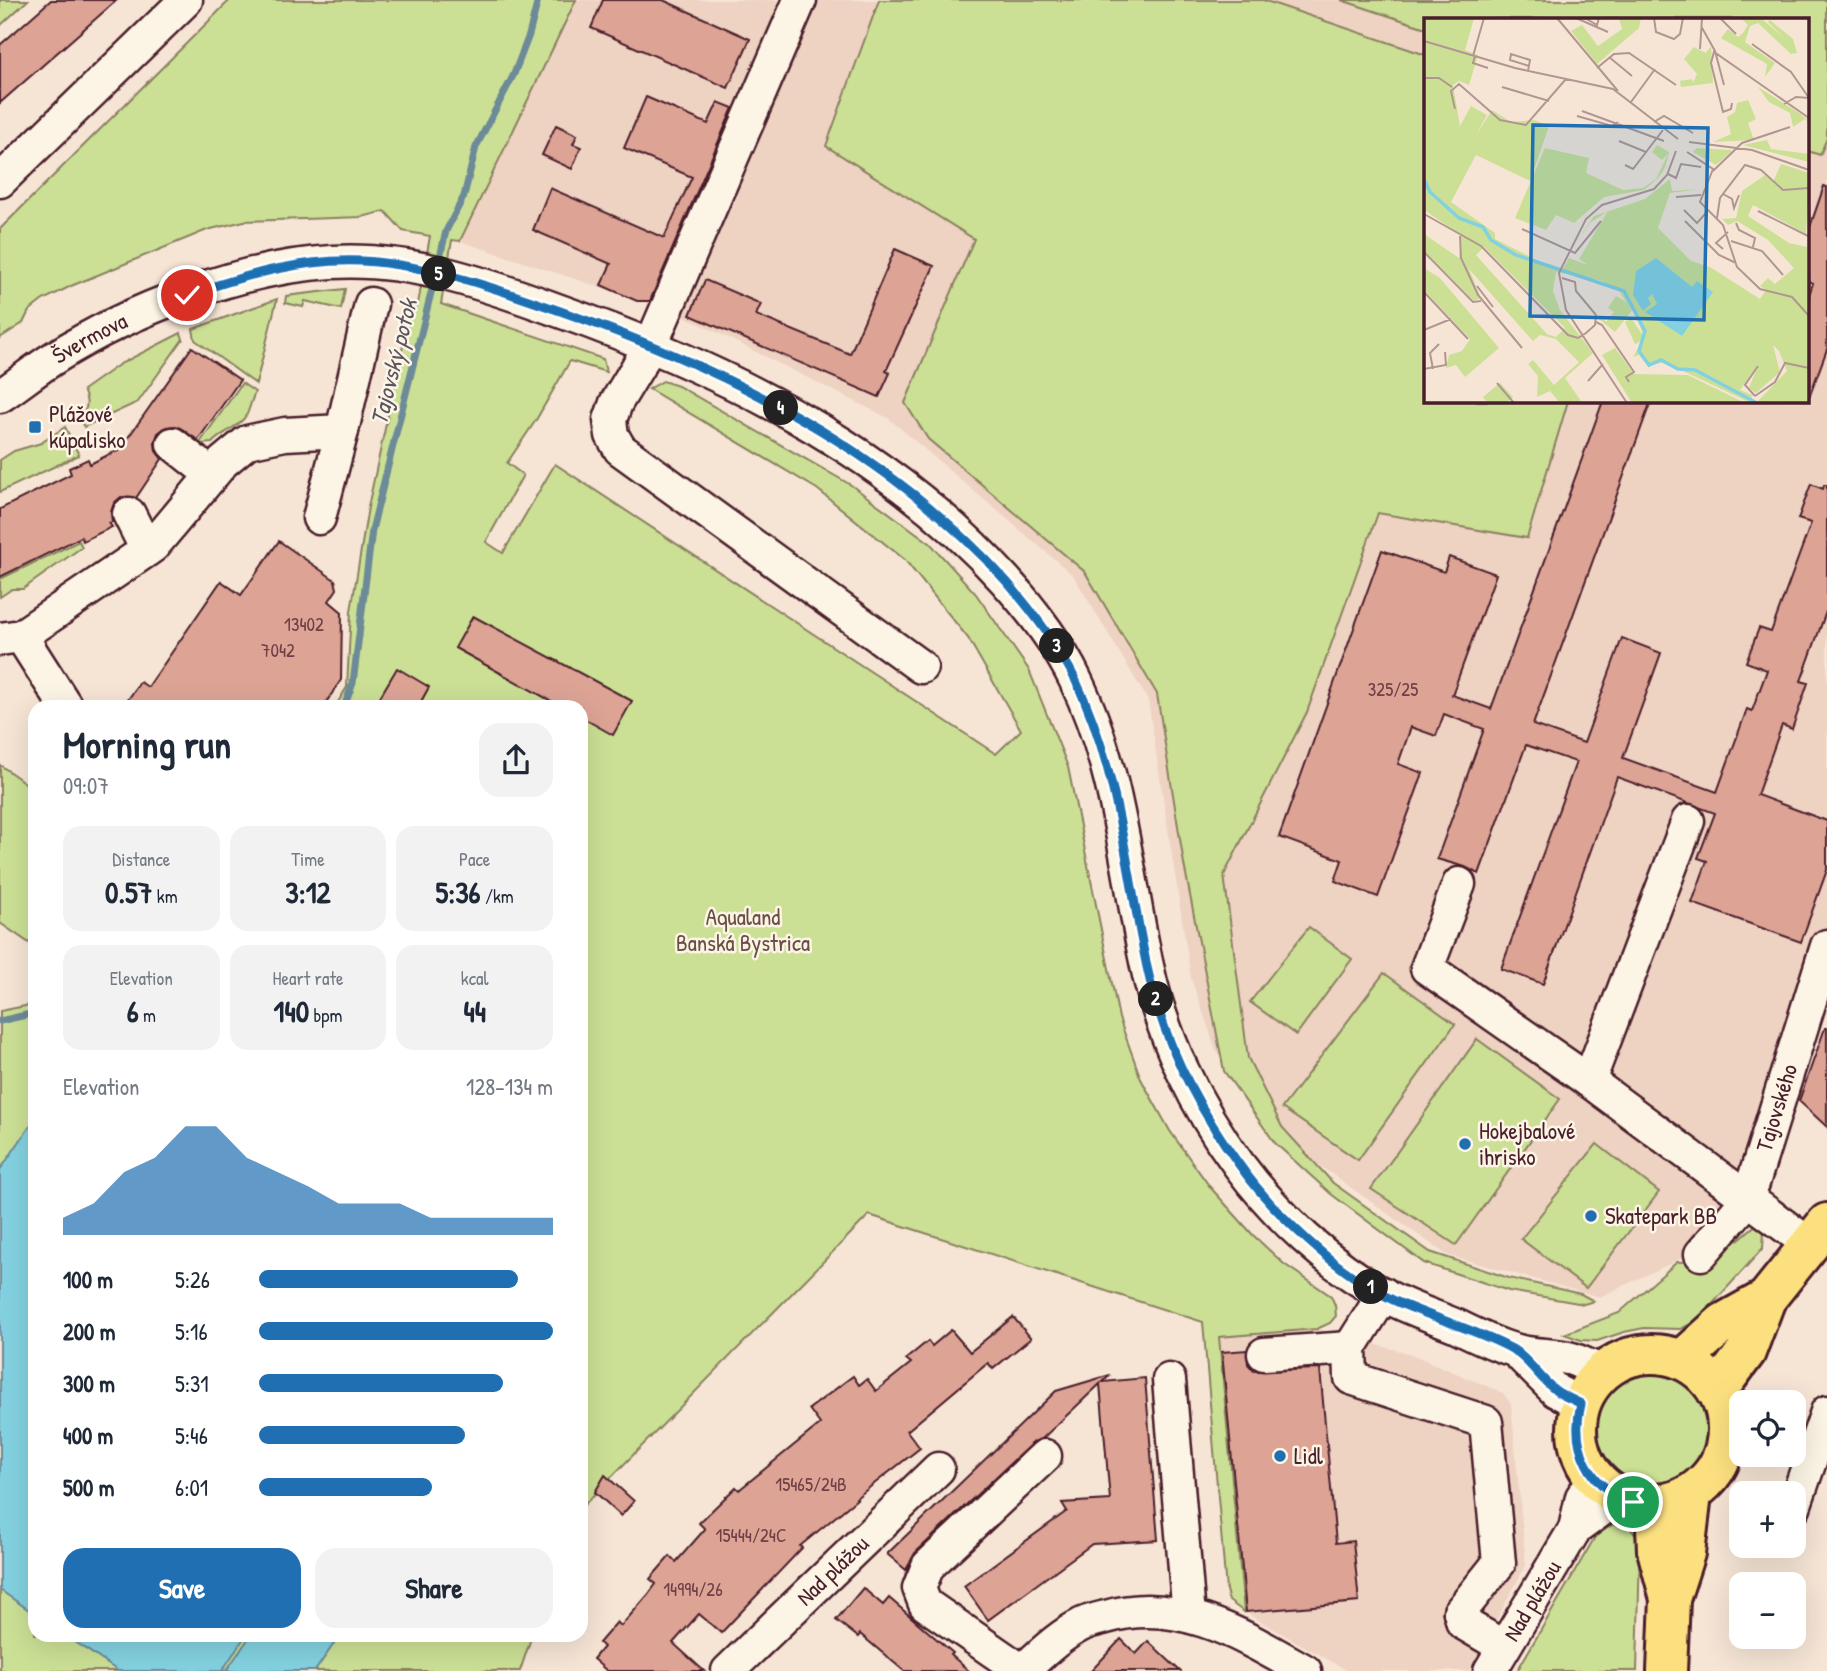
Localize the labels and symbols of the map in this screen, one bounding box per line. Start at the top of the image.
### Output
inset map [1424,18,1810,402]
pin: 5 [422,256,457,292]
pin [157,265,217,325]
water label: Tajovský potok [362,294,426,428]
street label: Švermova [46,305,132,371]
pin: 4 [764,390,798,426]
place label: Plážové kúpalisko [49,398,126,455]
marker: Plážové kúpalisko [27,419,43,435]
house number: 13402 [284,611,324,637]
pin: 3 [1040,628,1074,664]
house number: 7042 [261,637,295,663]
house number: 325/25 [1368,676,1418,702]
park label: Aqualand Banská Bystrica [676,901,810,958]
pin: 2 [1138,982,1174,1016]
street label: Tajovského [1748,1060,1804,1155]
place label: Hokejbalové ihrisko [1479,1115,1575,1172]
marker: Hokejbalové ihrisko [1457,1136,1473,1152]
place label: Skatepark BB [1605,1200,1717,1231]
marker: Skatepark BB [1583,1208,1599,1224]
pin: 1 [1354,1270,1388,1304]
place label: Lidl [1294,1440,1324,1471]
marker: Lidl [1272,1448,1288,1464]
house number: 15465/24B [775,1471,847,1497]
pin [1603,1472,1663,1532]
house number: 15444/24C [716,1522,786,1548]
street label: Nad plážou [789,1528,875,1612]
street label: Nad plážou [1496,1554,1568,1646]
house number: 14994/26 [663,1576,723,1602]

